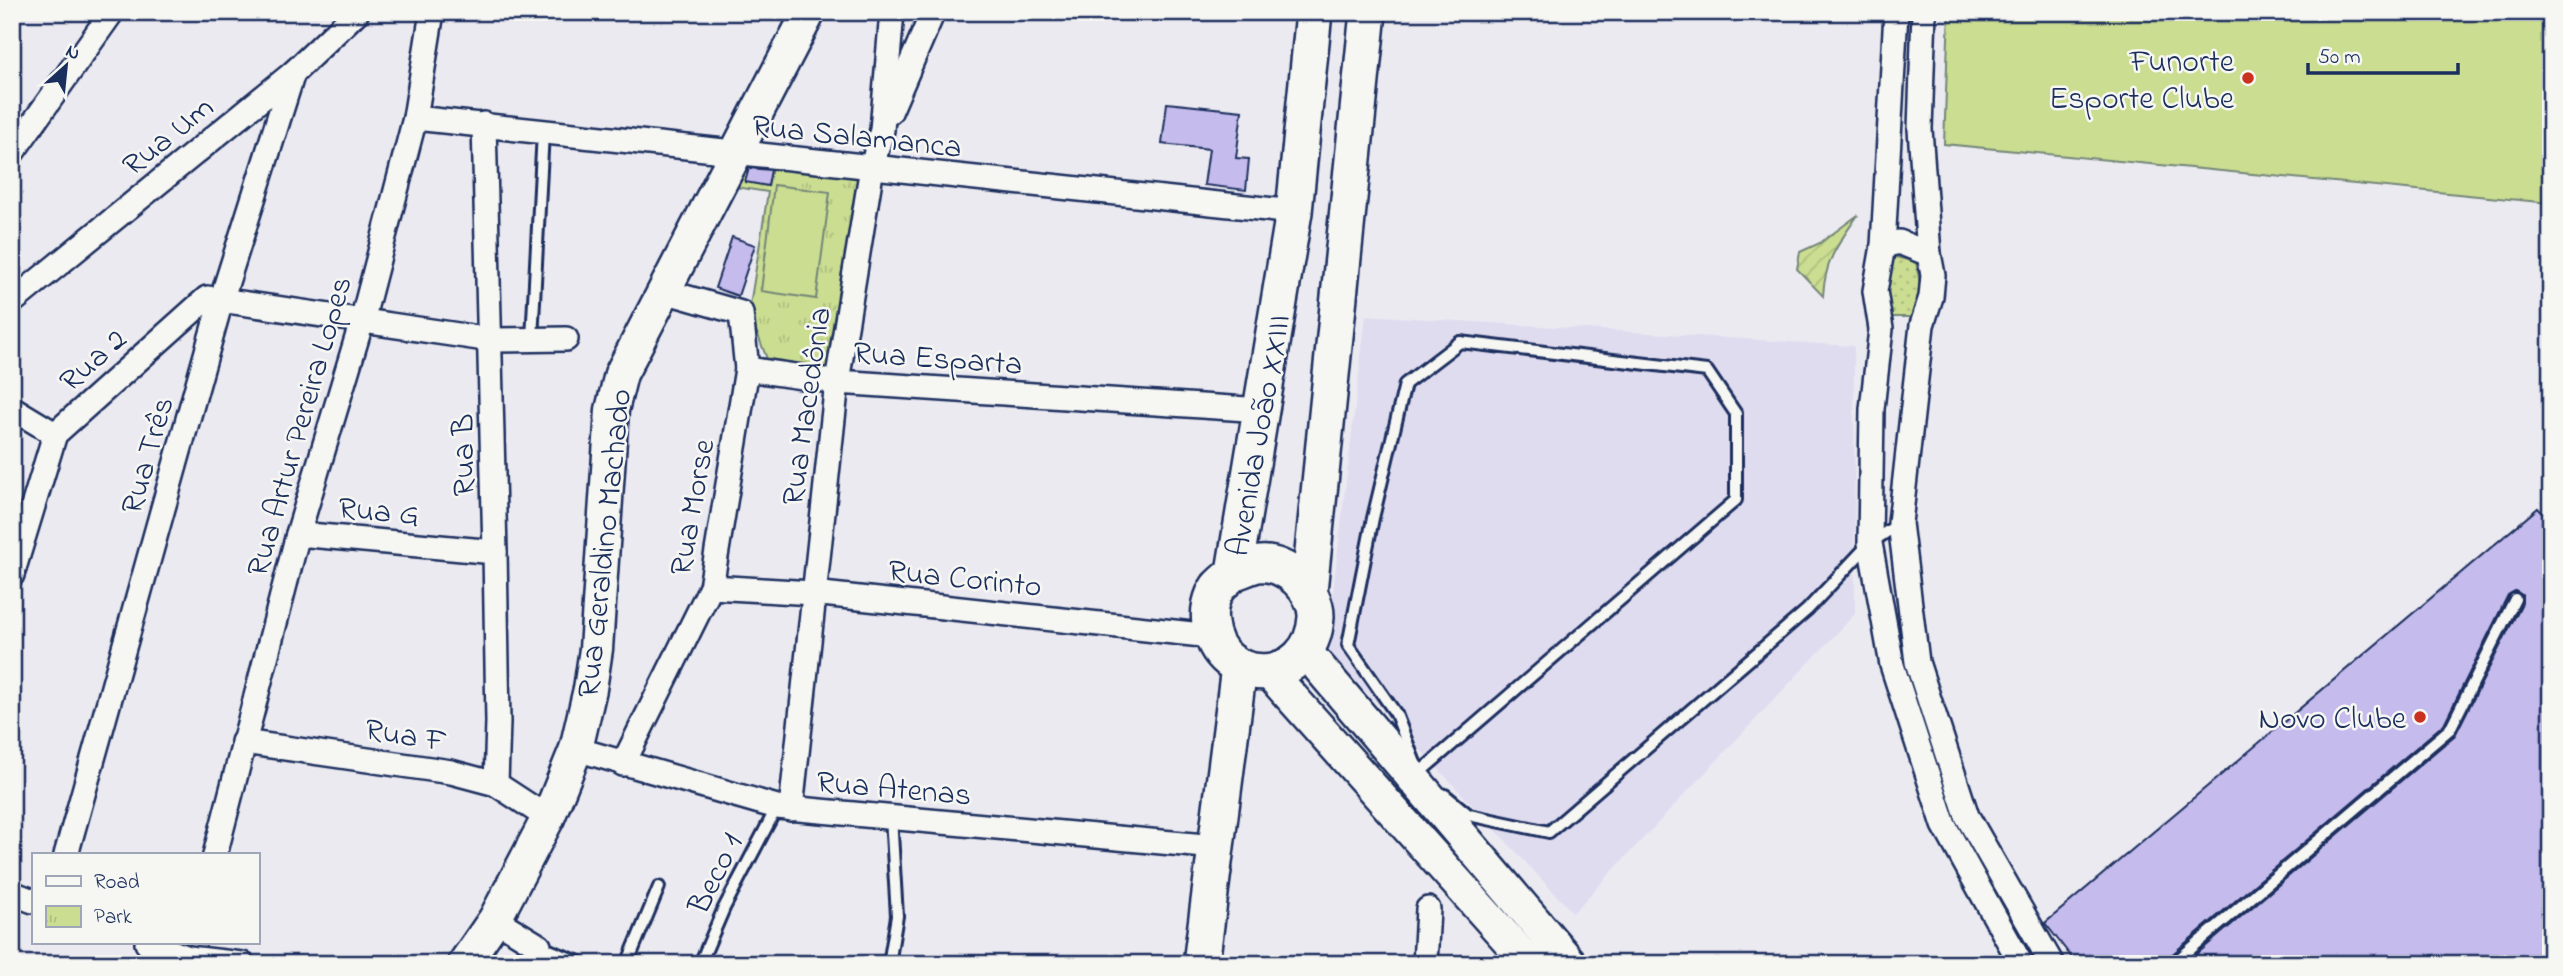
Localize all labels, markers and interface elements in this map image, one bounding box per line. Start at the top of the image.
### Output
north arrow [32,32,102,102]
scale bar [2308,32,2458,76]
text: N [61,38,85,68]
place label: Funorte Esporte Clube [2049,40,2235,124]
text: 50 m [2318,43,2361,73]
marker: Funorte Esporte Clube [2240,70,2256,86]
street label: Rua Um [113,86,225,189]
street label: Rua Salamanca [749,104,964,173]
street label: Rua Artur Pereira Lopes [236,271,367,583]
street label: Rua Macedônia [771,304,846,509]
street label: Avenida João XXIII [1216,311,1305,560]
street label: Rua 2 [50,318,139,405]
street label: Rua Esparta [852,331,1024,390]
street label: Rua Geraldino Machado [567,387,646,700]
street label: Rua Três [110,392,189,520]
street label: Rua B [441,413,490,497]
street label: Rua Morse [659,435,730,580]
street label: Rua G [336,487,421,540]
street label: Rua Corinto [885,549,1044,612]
place label: Novo Clube [2258,697,2407,744]
street label: Rua F [361,708,450,767]
marker: Novo Clube [2412,709,2428,725]
street label: Rua Atenas [814,760,973,821]
street label: Beco 1 [677,826,757,924]
legend [32,853,259,944]
text: Road [94,868,140,898]
text: Park [94,903,133,933]

